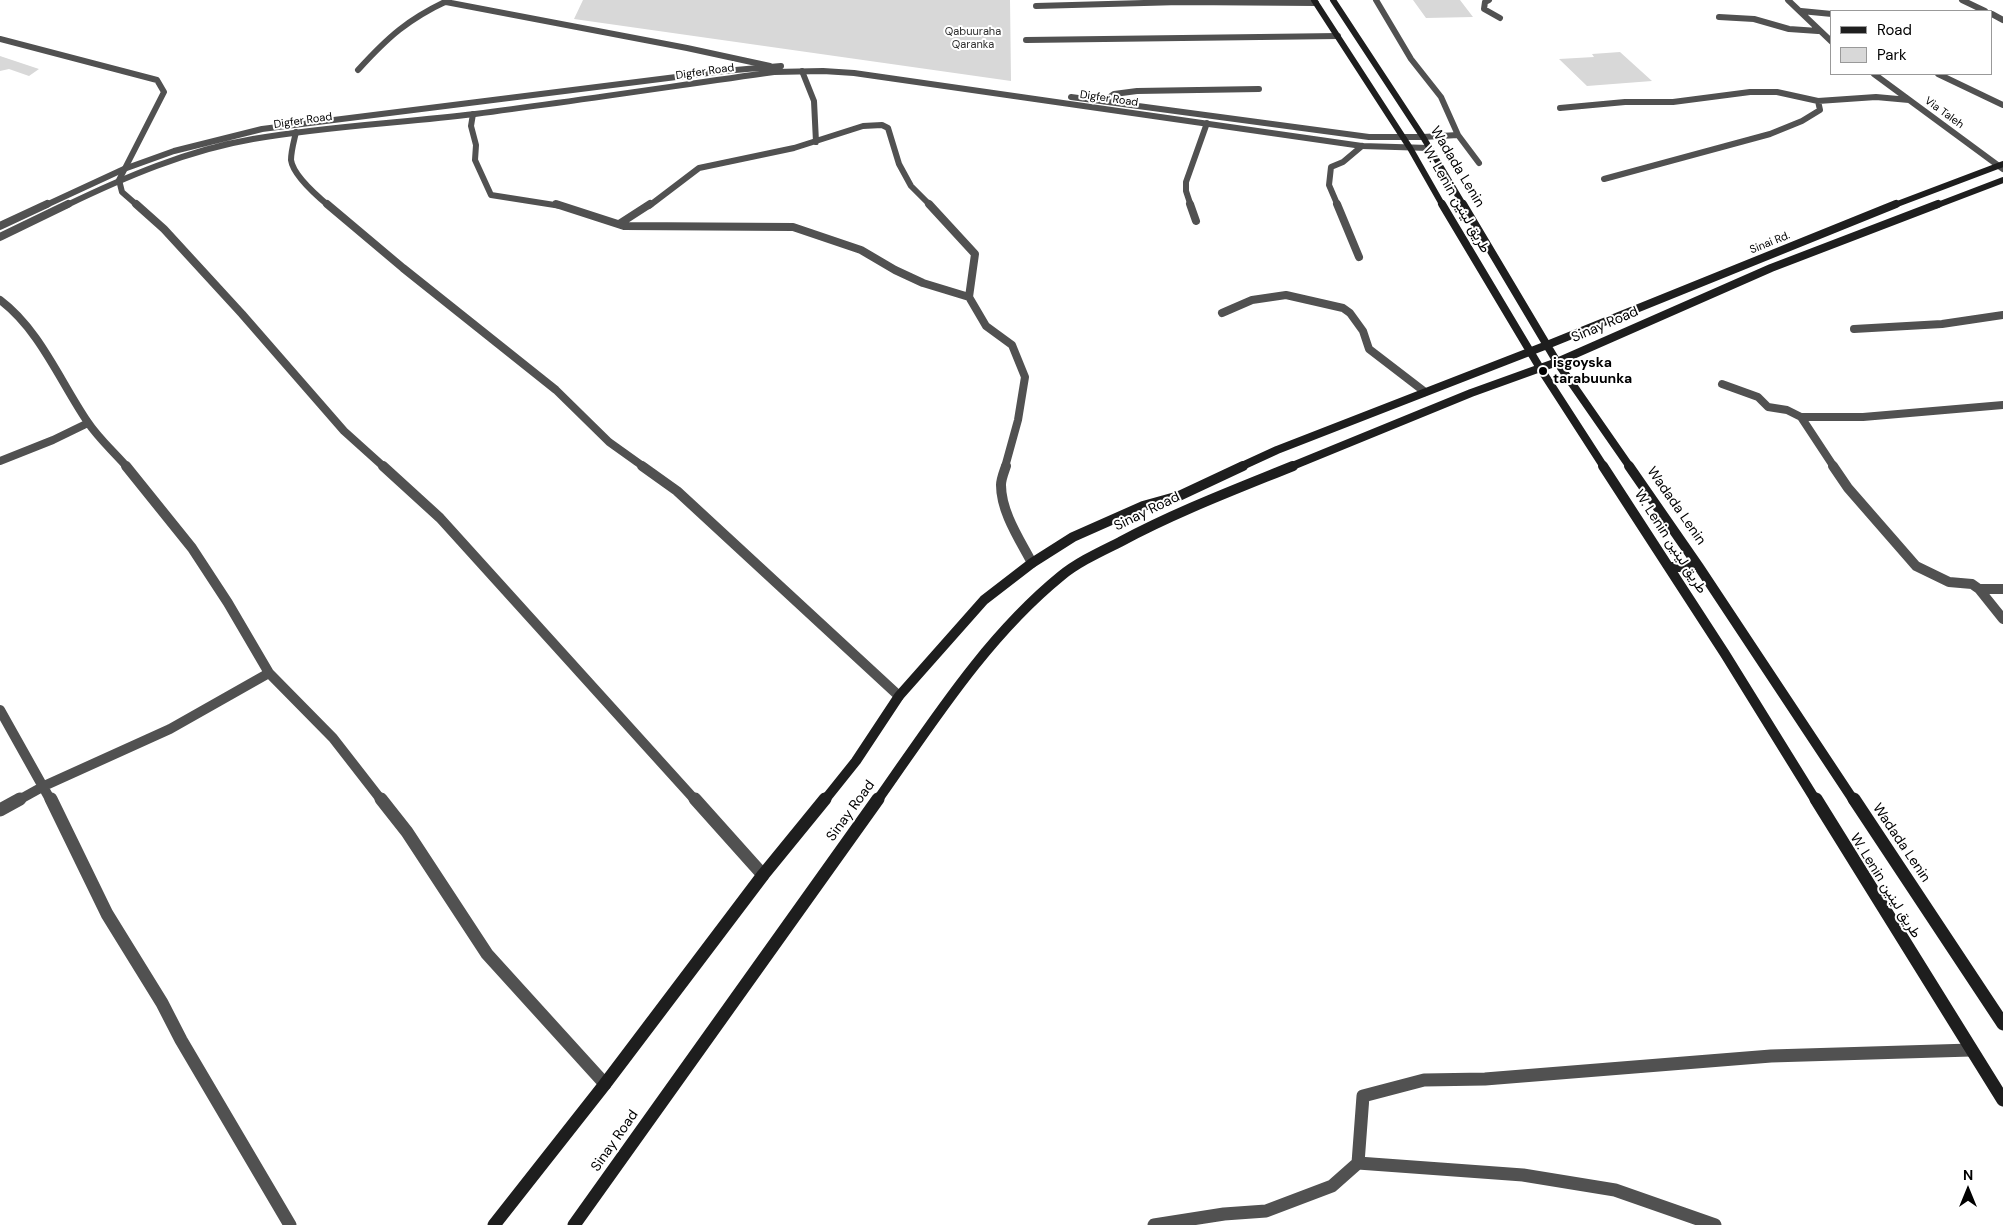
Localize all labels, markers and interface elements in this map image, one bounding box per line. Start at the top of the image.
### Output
legend [1830,10,1993,75]
text: Road [1877,20,1912,40]
park label: Qabuuraha Qaranka [945,25,1001,51]
text: Park [1877,45,1907,65]
street label: Digfer Road [675,61,735,83]
street label: Digfer Road [1079,88,1139,110]
street label: Via Taleh [1922,94,1966,132]
street label: Digfer Road [273,110,333,132]
street label: Wadada Lenin [1426,123,1488,211]
street label: W. Lenin طريق لينين [1419,144,1493,256]
street label: Sinai Rd. [1748,229,1792,257]
street label: Sinay Road [1569,303,1641,347]
place label: isgoyska tarabuunka [1553,355,1632,388]
marker: isgoyska tarabuunka [1537,365,1549,377]
street label: Wadada Lenin [1643,464,1709,548]
street label: W. Lenin طريق لينين [1630,487,1710,597]
street label: Sinay Road [1111,489,1183,535]
street label: Sinay Road [823,777,879,845]
street label: Wadada Lenin [1868,800,1934,886]
street label: W. Lenin طريق لينين [1846,831,1924,941]
street label: Sinay Road [588,1107,642,1175]
north arrow [1943,1165,1993,1215]
text: N [1963,1166,1973,1184]

